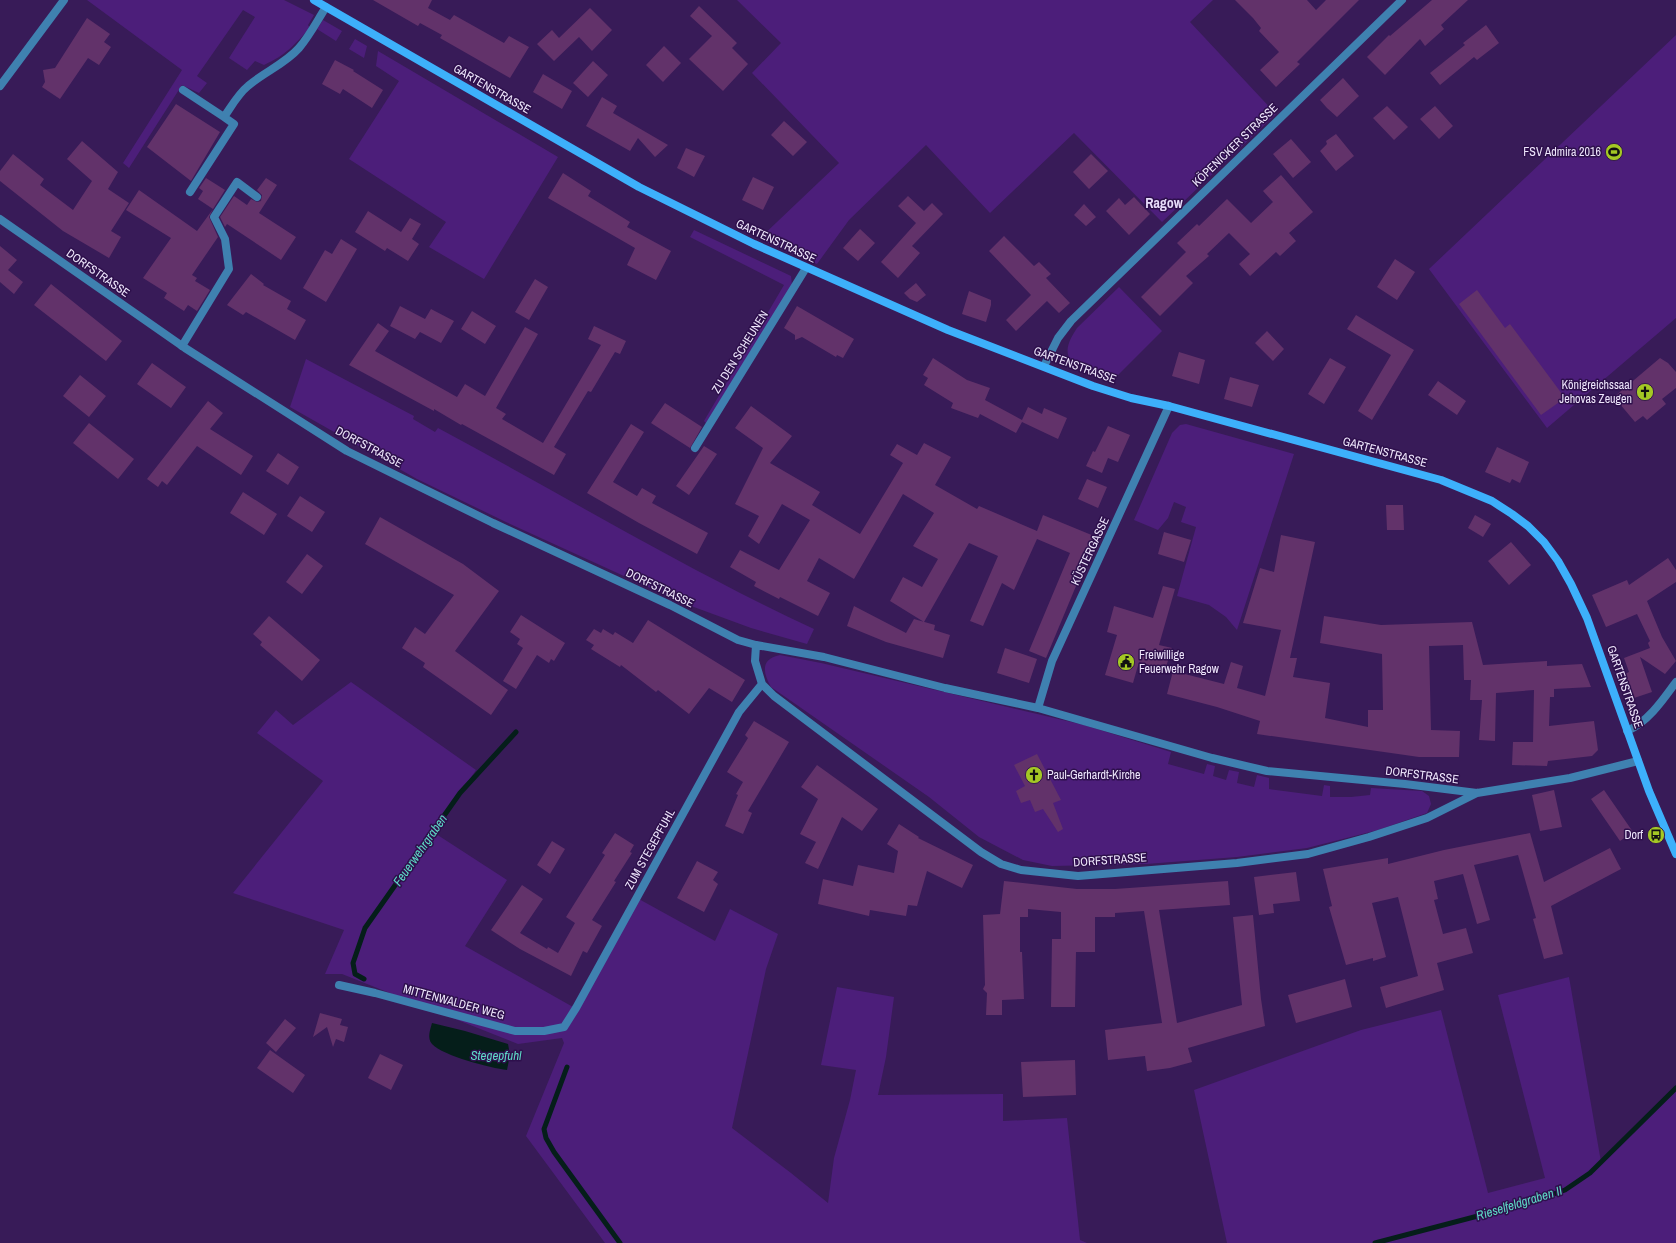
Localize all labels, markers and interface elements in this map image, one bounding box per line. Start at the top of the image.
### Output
street label: GARTENSTRASSE [450,60,534,118]
street label: KÖPENICKER STRASSE [1188,99,1281,190]
sports icon: FSV Admira 2016 [1604,142,1624,162]
place label: FSV Admira 2016 [1523,144,1601,160]
district label: Ragow [1145,194,1183,212]
street label: GARTENSTRASSE [733,215,819,267]
street label: DORFSTRASSE [63,245,133,301]
street label: ZU DEN SCHEUNEN [708,308,772,396]
street label: GARTENSTRASSE [1031,343,1119,387]
place label: Königreichssaal Jehovas Zeugen [1559,377,1632,407]
church icon: Königreichssaal Jehovas Zeugen [1635,382,1655,402]
street label: DORFSTRASSE [333,423,405,471]
street label: GARTENSTRASSE [1341,433,1429,471]
street label: KÜSTERGASSE [1066,514,1113,588]
street label: DORFSTRASSE [623,565,697,611]
street label: GARTENSTRASSE [1603,643,1647,731]
place label: Freiwillige Feuerwehr Ragow [1139,647,1220,677]
public building icon: Freiwillige Feuerwehr Ragow [1116,652,1136,672]
street label: DORFSTRASSE [1384,763,1460,787]
church icon: Paul-Gerhardt-Kirche [1024,765,1044,785]
place label: Paul-Gerhardt-Kirche [1047,767,1141,783]
street label: ZUM STEGEPFUHL [621,805,679,892]
water label: Feuerwehrgraben [389,811,451,889]
bus stop icon: Dorf [1646,825,1666,845]
place label: Dorf [1624,827,1643,843]
street label: DORFSTRASSE [1073,849,1147,871]
street label: MITTENWALDER WEG [401,981,507,1023]
water label: Stegepfuhl [471,1047,522,1064]
water label: Rieselfeldgraben II [1474,1182,1564,1224]

